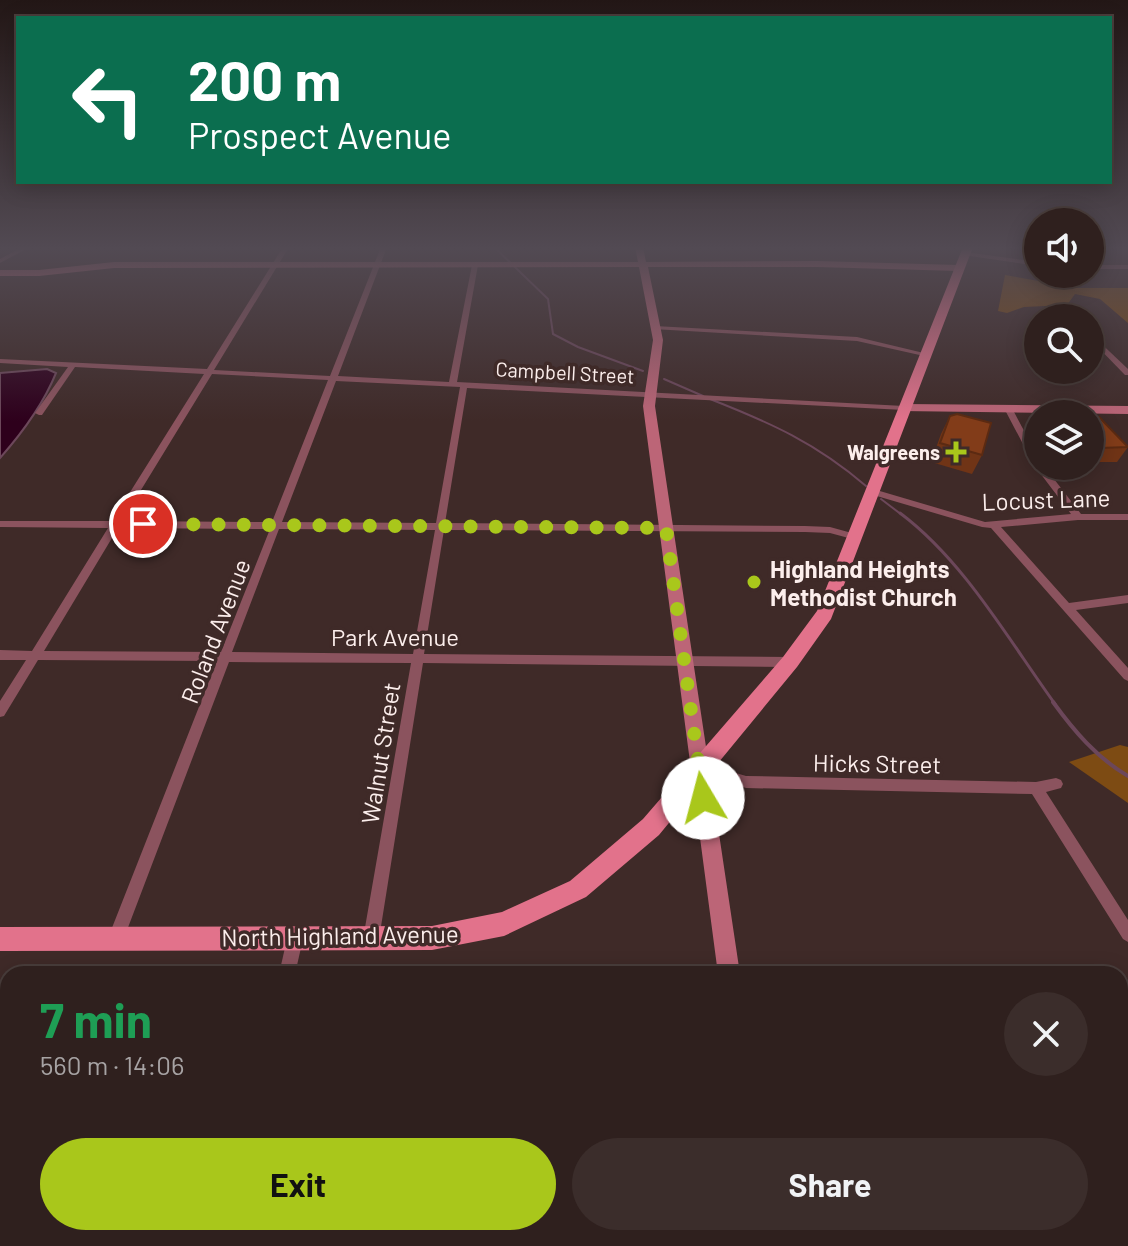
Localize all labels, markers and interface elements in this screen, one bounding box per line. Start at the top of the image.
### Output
text: 200 m [188,45,341,112]
icon: left [56,48,160,152]
text: Prospect Avenue [188,113,451,156]
map controls [1024,208,1104,480]
button: sound [1024,208,1104,288]
button: search [1024,304,1104,384]
street label: Campbell Street [495,356,635,388]
button: layers [1024,400,1104,480]
place label: Walgreens [847,440,940,464]
marker: Walgreens [947,443,965,461]
street label: Locust Lane [981,482,1111,516]
pin [109,490,177,558]
icon: arrive [121,502,165,546]
place label: Highland Heights Methodist Church [770,554,957,611]
street label: Roland Avenue [174,555,256,707]
marker: Highland Heights Methodist Church [745,573,763,591]
street label: Park Avenue [331,622,459,651]
street label: Walnut Street [355,680,405,826]
street label: Hicks Street [813,747,941,779]
position arrow [661,756,745,840]
street label: North Highland Avenue [221,918,459,952]
text: 7 min [40,990,152,1048]
button: close [1004,992,1088,1076]
text: 560 m · 14:06 [40,1049,184,1080]
button: Exit [40,1138,556,1230]
button: Share [572,1138,1088,1230]

